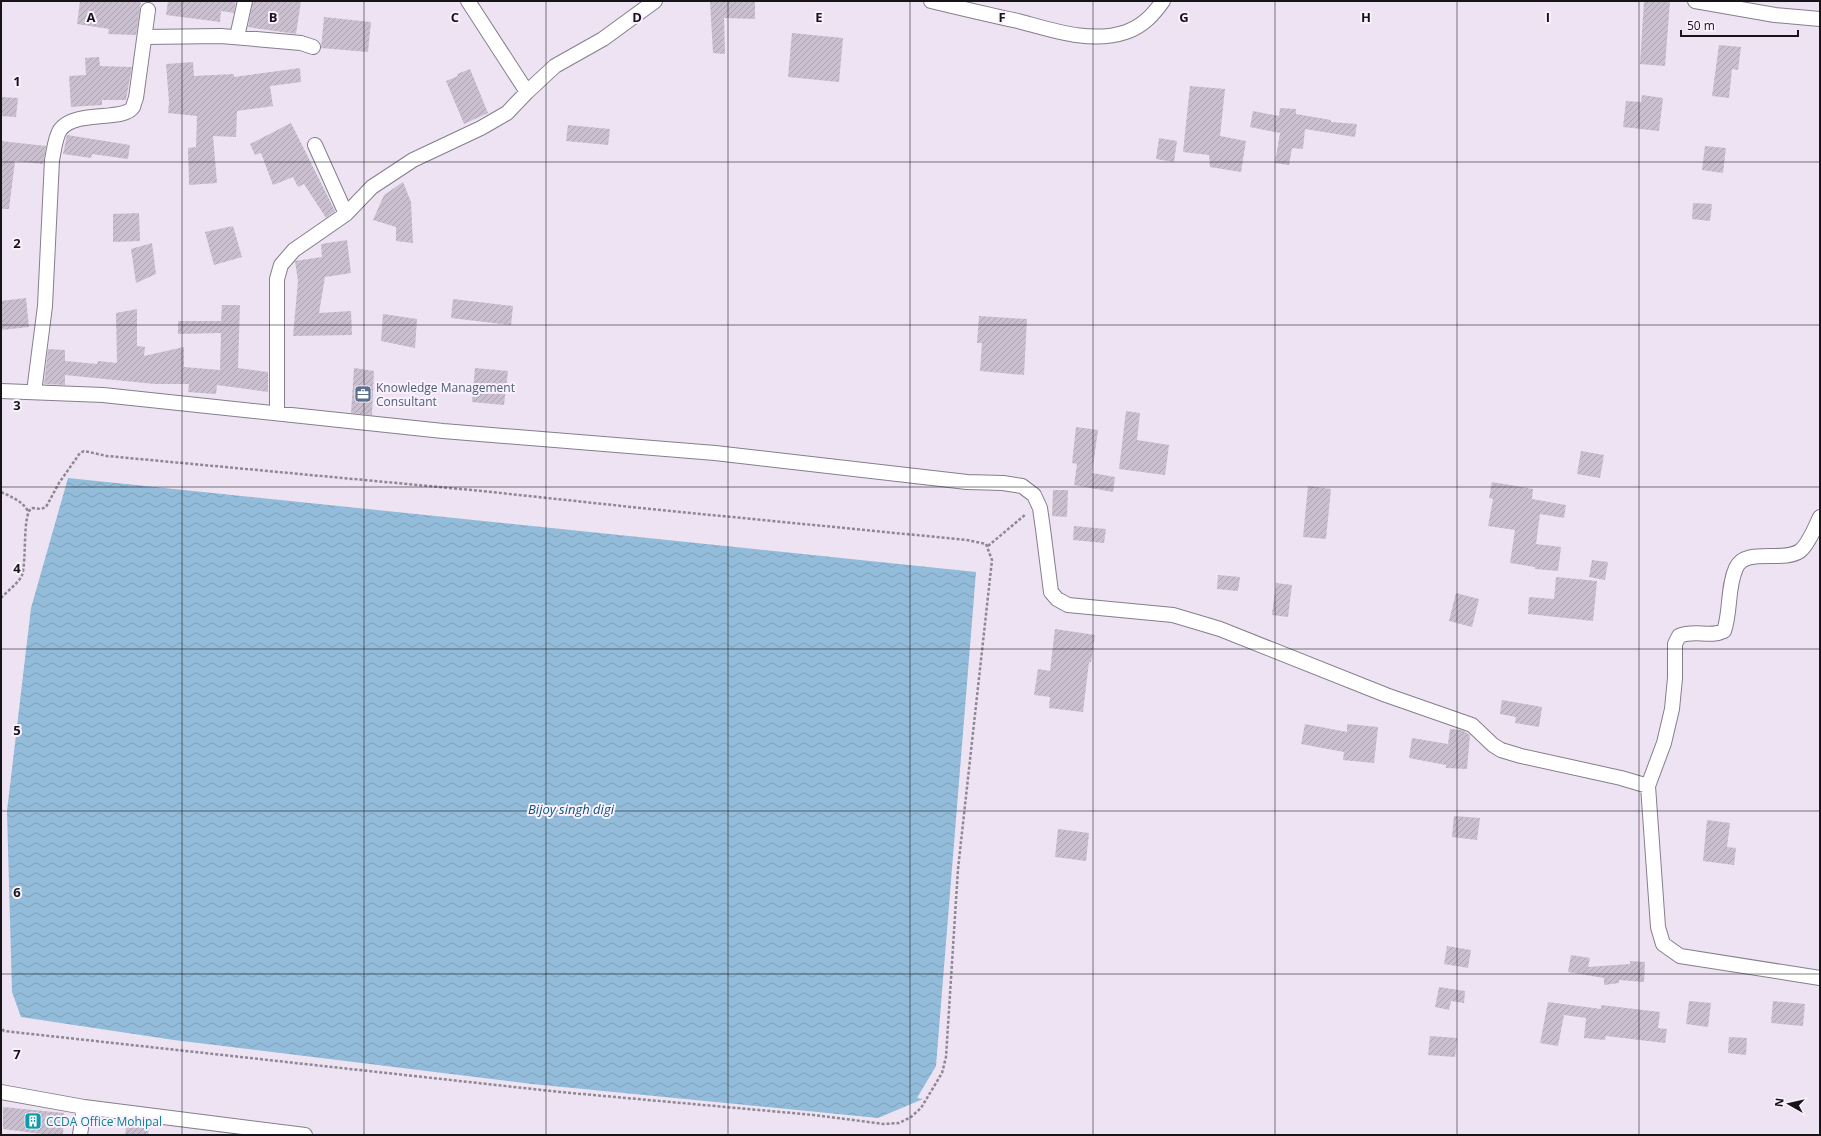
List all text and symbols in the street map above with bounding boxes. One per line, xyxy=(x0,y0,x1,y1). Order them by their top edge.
text: A xyxy=(87,8,96,26)
text: B xyxy=(269,8,278,26)
text: C xyxy=(451,8,459,26)
text: D xyxy=(632,8,642,26)
text: E xyxy=(815,8,823,26)
text: F xyxy=(998,8,1006,26)
text: G xyxy=(1179,8,1189,26)
text: H xyxy=(1361,8,1371,26)
text: I xyxy=(1546,8,1550,26)
scale bar xyxy=(1681,12,1798,38)
text: 50 m xyxy=(1687,17,1715,34)
text: 1 xyxy=(13,72,21,90)
text: 2 xyxy=(13,234,21,252)
place label: Knowledge Management Consultant xyxy=(376,379,515,410)
office icon: Knowledge Management Consultant xyxy=(353,384,373,404)
text: 3 xyxy=(13,396,21,414)
text: 4 xyxy=(13,559,21,577)
text: 5 xyxy=(13,721,21,739)
water label: Bijoy singh digi xyxy=(528,800,615,818)
text: 6 xyxy=(13,883,21,901)
text: 7 xyxy=(13,1045,21,1063)
north arrow xyxy=(1769,1084,1809,1124)
text: N xyxy=(1771,1097,1787,1108)
building icon: CCDA Office Mohipal xyxy=(23,1111,43,1131)
place label: CCDA Office Mohipal xyxy=(46,1113,162,1130)

